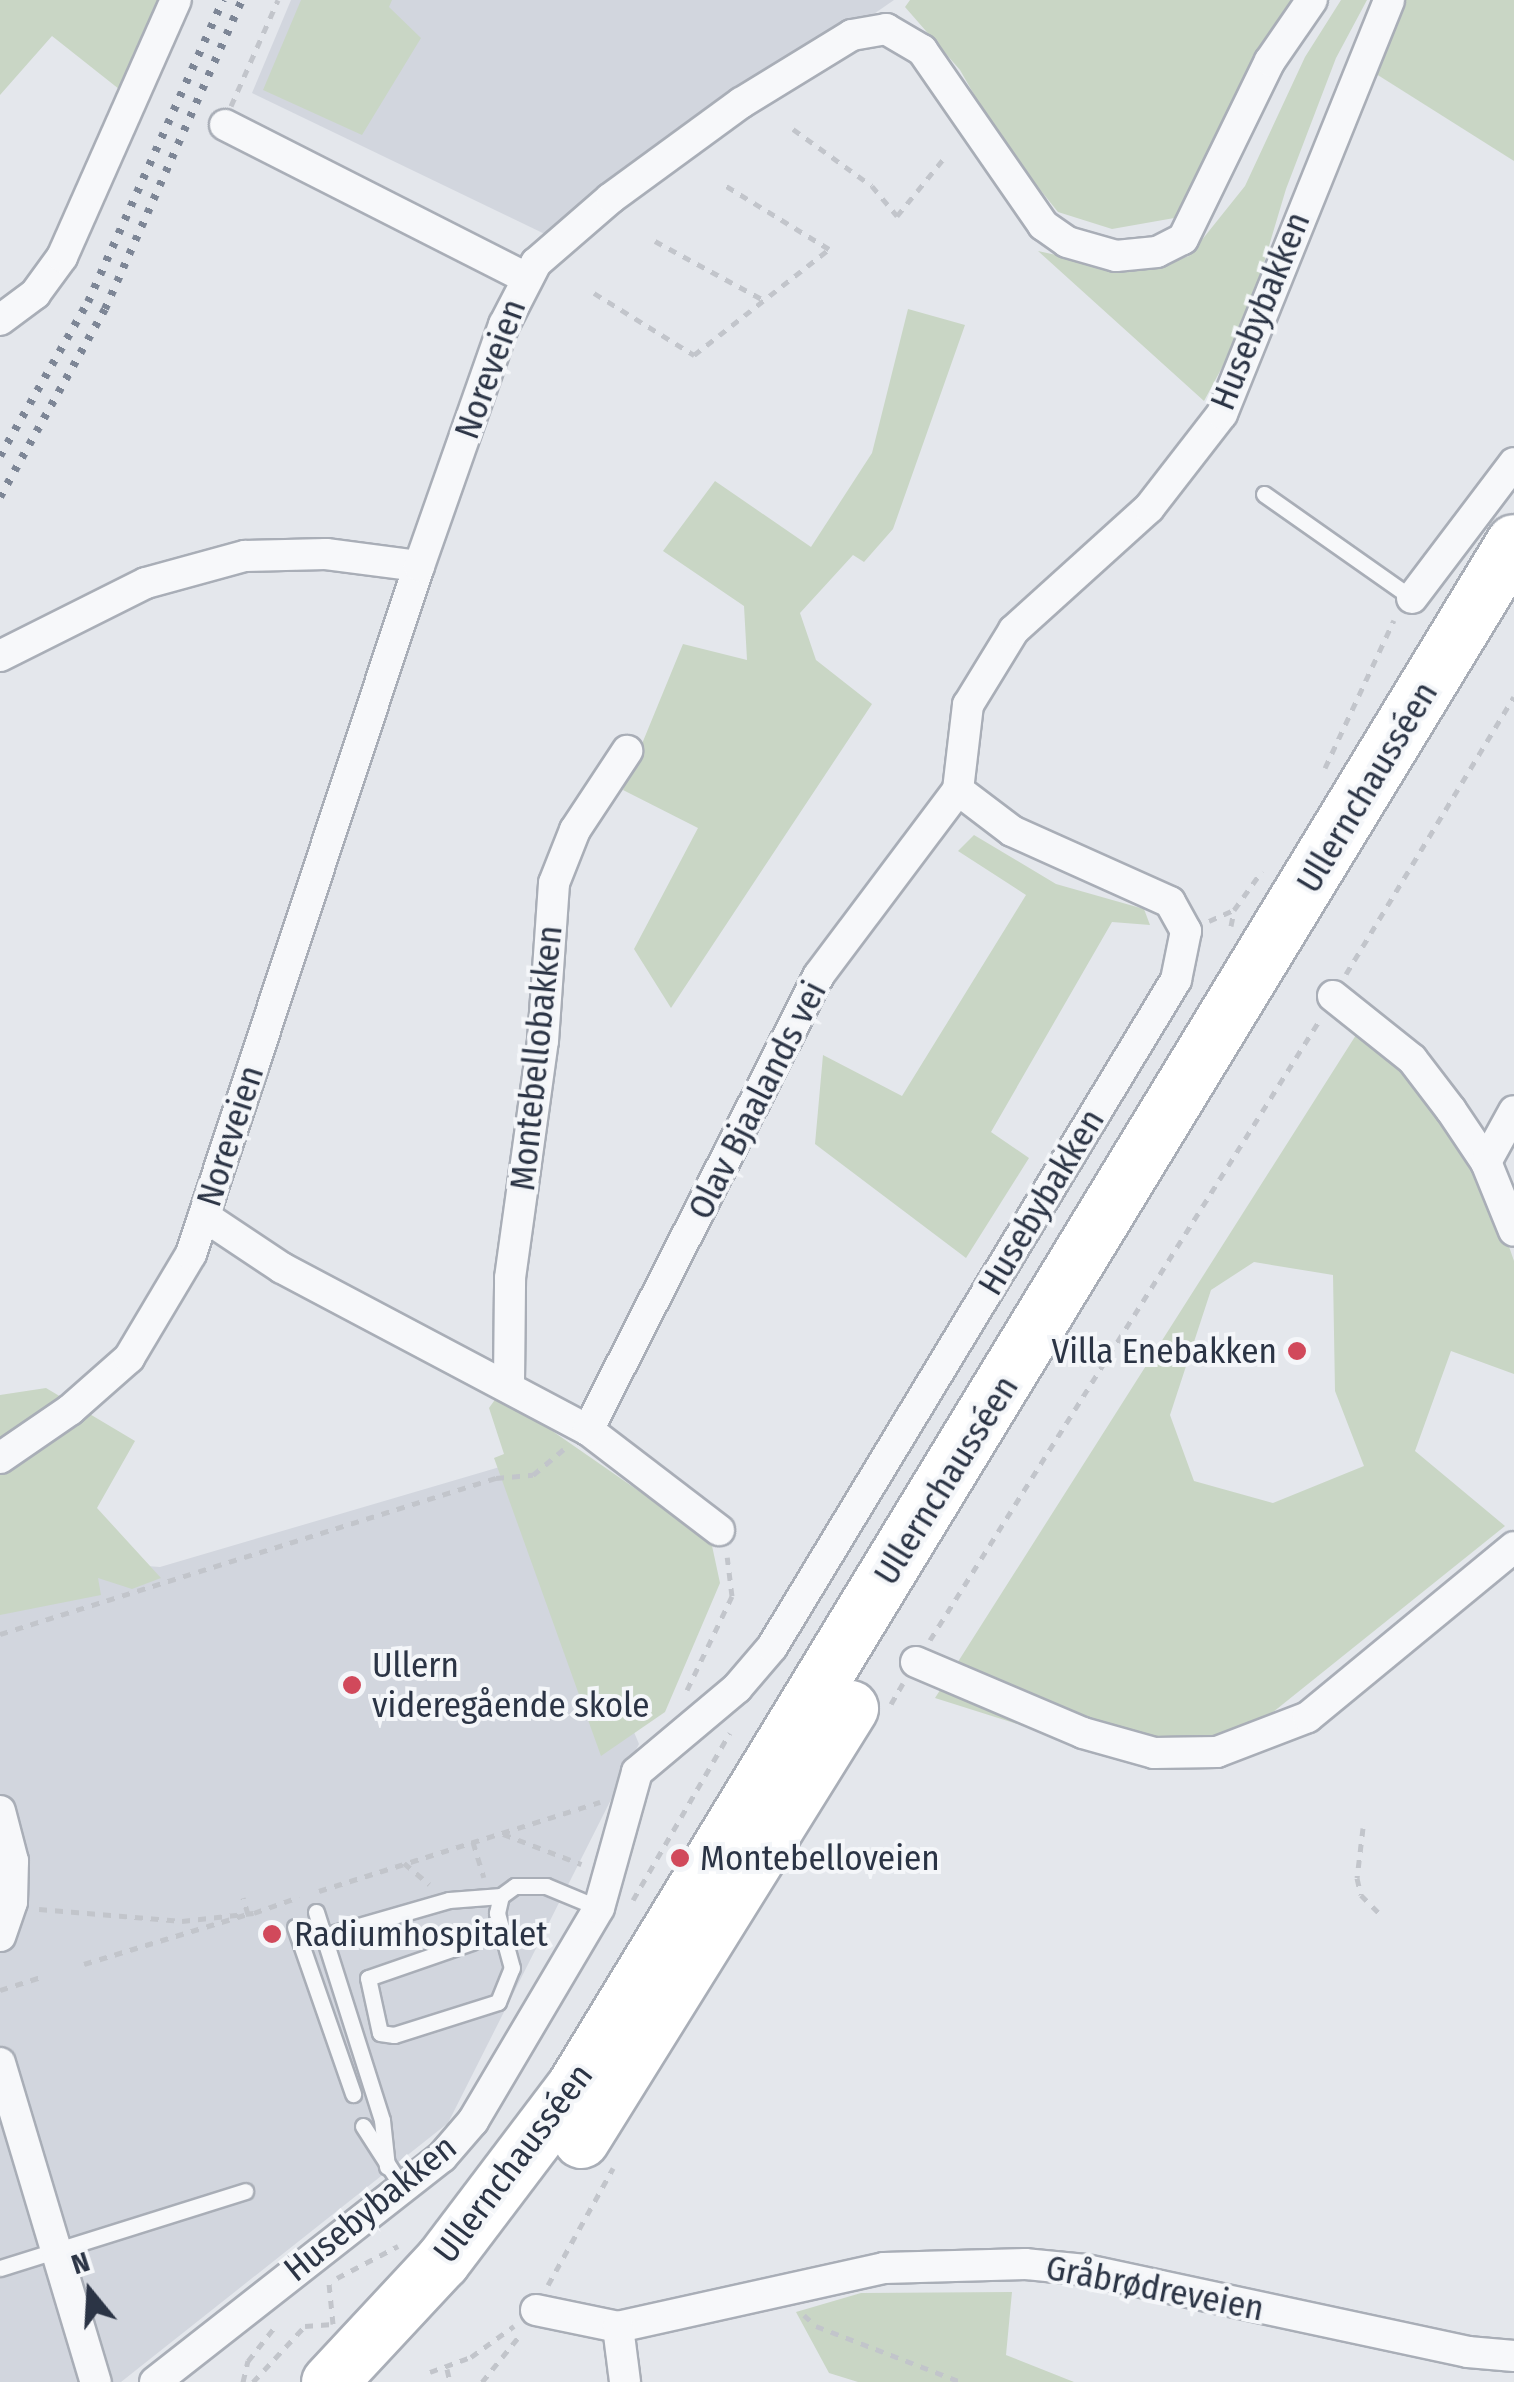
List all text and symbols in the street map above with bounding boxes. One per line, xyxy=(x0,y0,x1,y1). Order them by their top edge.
street label: Husebybakken xyxy=(1201,206,1319,416)
street label: Noreveien xyxy=(445,294,535,444)
street label: Ullernchausséen xyxy=(1288,674,1446,900)
street label: Montebellobakken xyxy=(501,923,571,1193)
street label: Olav Bjaalands vei xyxy=(679,974,835,1226)
street label: Noreveien xyxy=(188,1060,272,1212)
street label: Husebybakken xyxy=(969,1101,1113,1303)
place label: Villa Enebakken xyxy=(1051,1330,1277,1372)
marker: Villa Enebakken xyxy=(1286,1340,1308,1362)
street label: Ullernchausséen xyxy=(865,1368,1027,1592)
place label: Ullern videregående skole xyxy=(372,1644,650,1726)
marker: Ullern videregående skole xyxy=(341,1674,363,1696)
place label: Montebelloveien xyxy=(700,1837,940,1879)
marker: Montebelloveien xyxy=(669,1847,691,1869)
place label: Radiumhospitalet xyxy=(294,1913,548,1955)
marker: Radiumhospitalet xyxy=(259,1921,285,1947)
street label: Ullernchausséen xyxy=(425,2055,601,2271)
street label: Husebybakken xyxy=(275,2126,465,2290)
north arrow xyxy=(40,2242,140,2342)
text: N xyxy=(67,2245,94,2281)
street label: Gråbrødreveien xyxy=(1043,2246,1267,2330)

